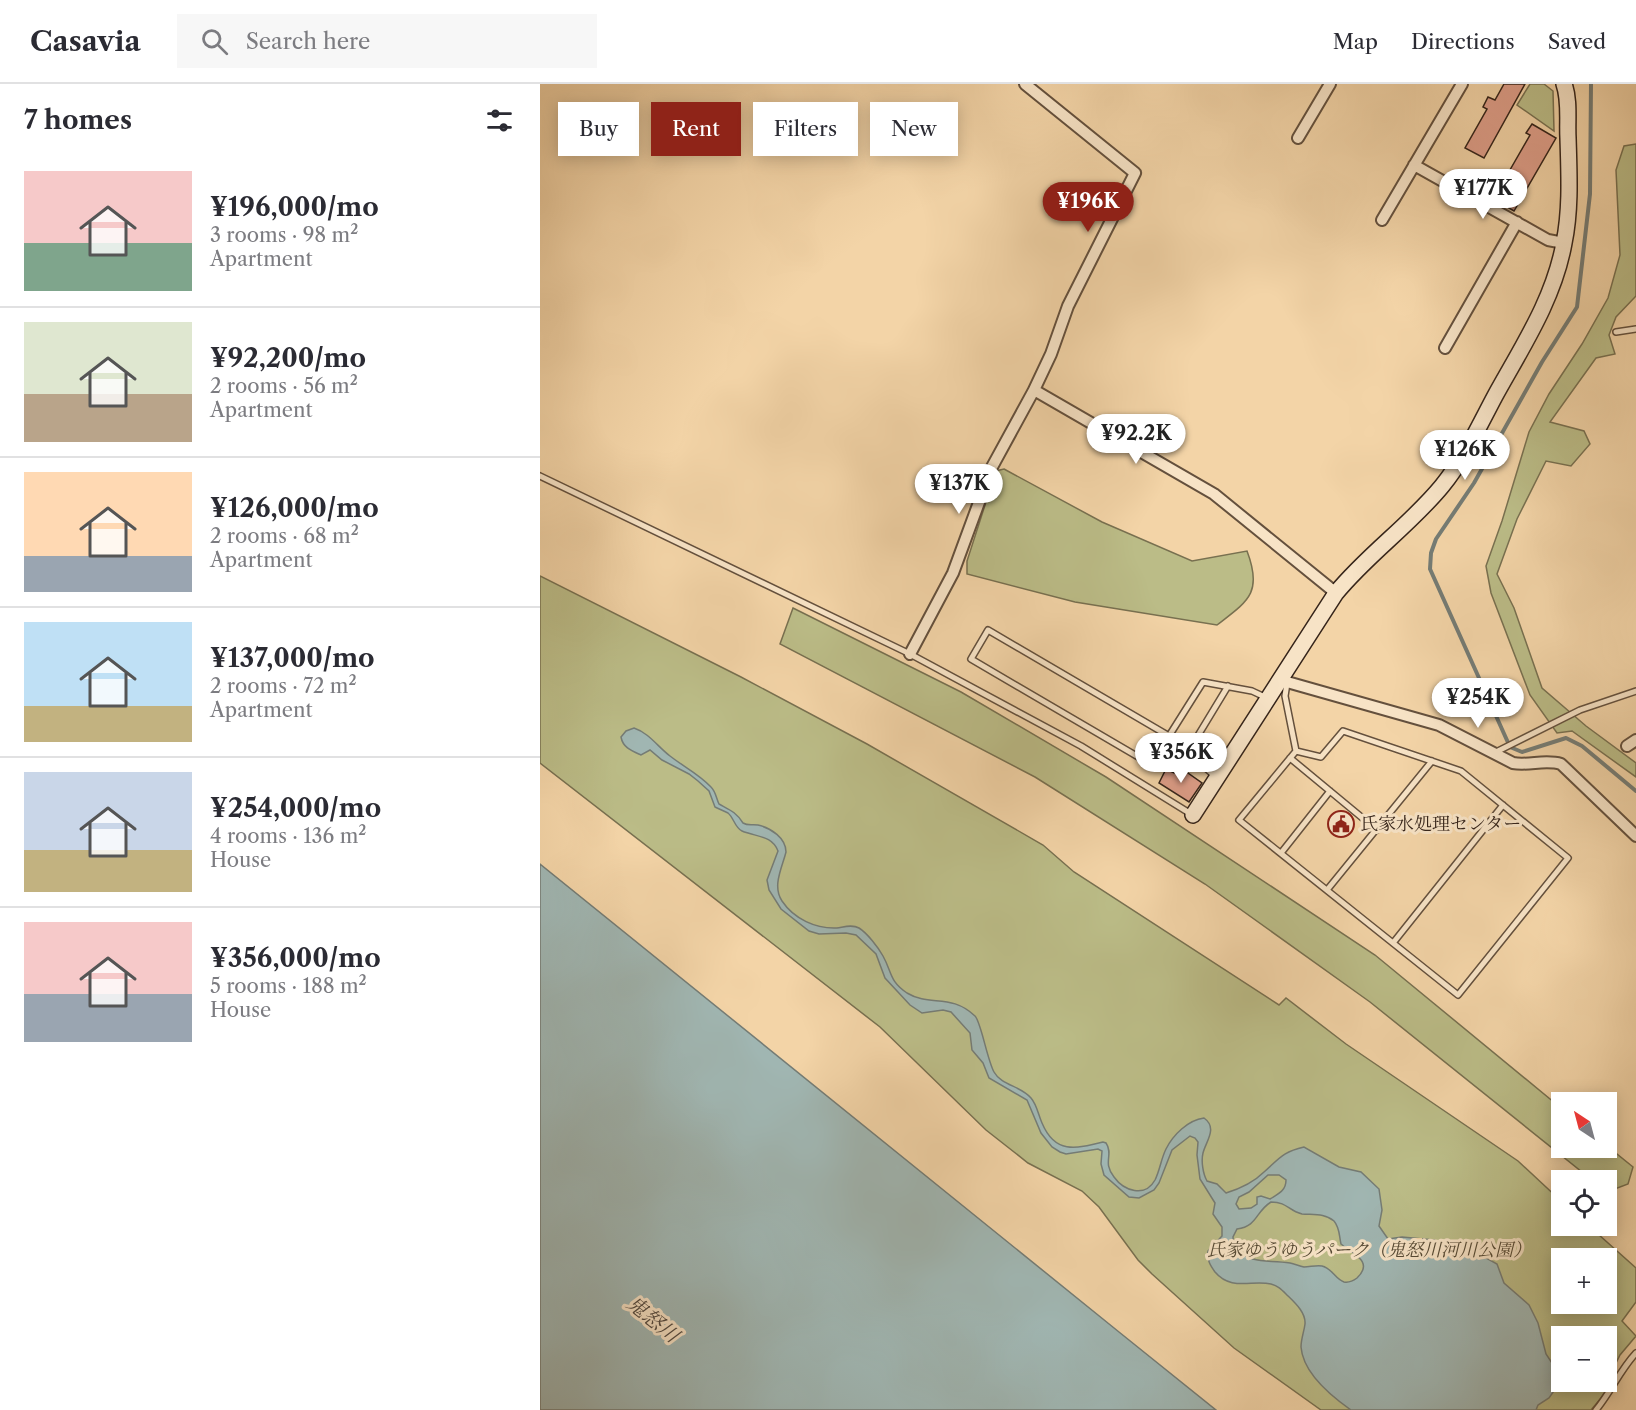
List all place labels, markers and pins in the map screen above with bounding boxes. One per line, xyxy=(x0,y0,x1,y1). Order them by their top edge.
pin: ¥177K xyxy=(1441,169,1525,220)
pin: ¥196K xyxy=(1046,182,1130,233)
pin: ¥92.2K xyxy=(1087,414,1185,465)
pin: ¥126K xyxy=(1423,430,1507,481)
pin: ¥137K xyxy=(917,464,1001,515)
pin: ¥254K xyxy=(1436,678,1520,729)
pin: ¥356K xyxy=(1139,733,1223,784)
public building icon: 氏家水処理センター xyxy=(1326,809,1356,839)
place label: 氏家水処理センター xyxy=(1360,813,1521,835)

